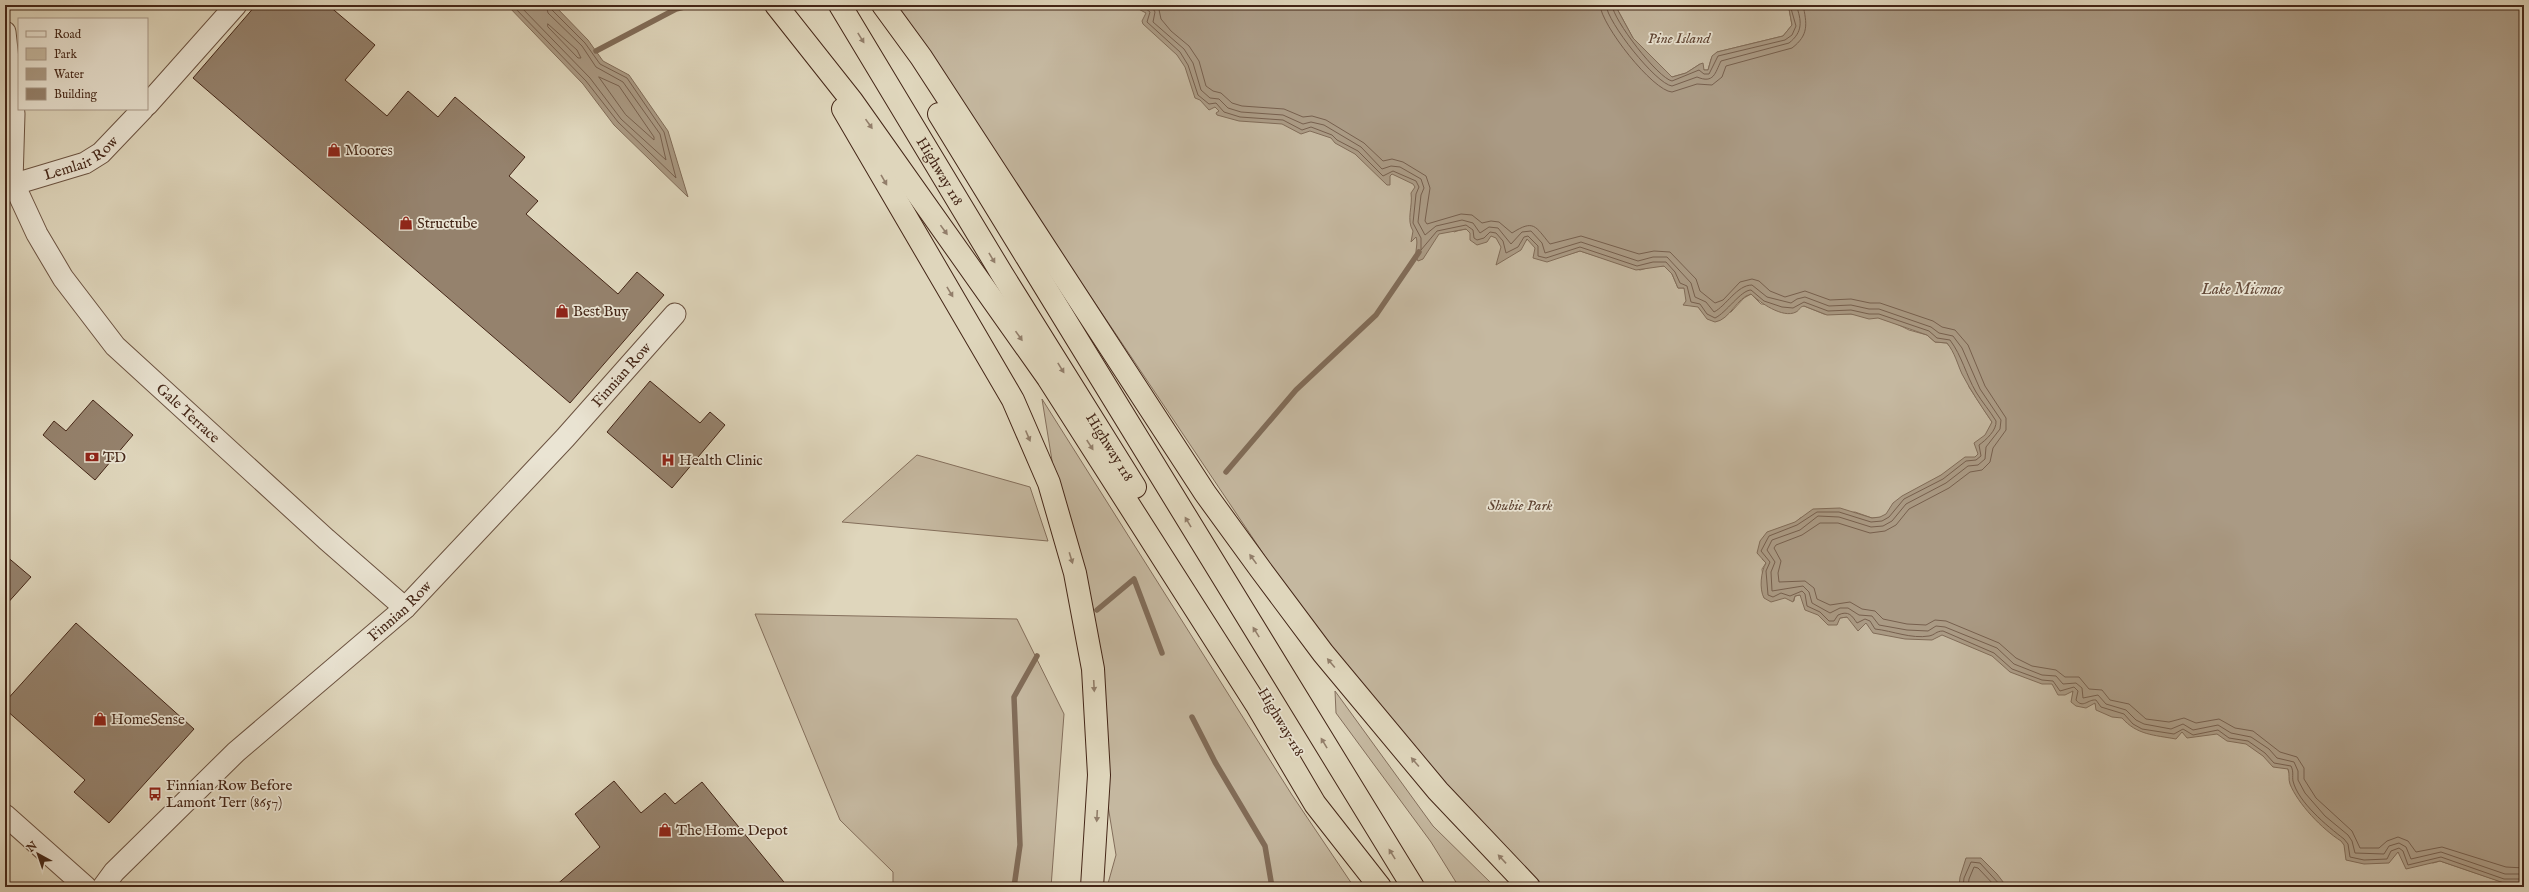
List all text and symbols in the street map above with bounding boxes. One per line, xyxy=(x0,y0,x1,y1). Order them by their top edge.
legend xyxy=(18,18,148,110)
text: Road xyxy=(54,27,82,42)
park label: Pine Island xyxy=(1648,29,1711,48)
one-way arrow xyxy=(857,32,864,44)
text: Park xyxy=(54,47,77,62)
text: Water xyxy=(54,67,85,82)
text: Building xyxy=(54,87,98,102)
one-way arrow xyxy=(864,119,872,129)
street label: Lemlair Row xyxy=(42,131,123,184)
street label: Highway 118 xyxy=(912,133,968,209)
place label: Moores xyxy=(345,141,393,160)
shop icon: Moores xyxy=(326,142,342,158)
one-way arrow xyxy=(880,174,887,186)
place label: Structube xyxy=(417,214,478,233)
shop icon: Structube xyxy=(398,215,414,231)
one-way arrow xyxy=(940,225,948,235)
one-way arrow xyxy=(988,253,996,263)
water label: Lake Micmac xyxy=(2200,280,2284,300)
one-way arrow xyxy=(946,286,953,298)
place label: Best Buy xyxy=(573,302,629,321)
shop icon: Best Buy xyxy=(554,303,570,319)
one-way arrow xyxy=(1015,331,1023,342)
street label: Finnian Row xyxy=(587,337,656,411)
one-way arrow xyxy=(1057,363,1065,373)
street label: Gale Terrace xyxy=(152,379,224,447)
street label: Highway 118 xyxy=(1082,409,1138,485)
one-way arrow xyxy=(1026,430,1032,442)
one-way arrow xyxy=(1086,440,1094,450)
place label: TD xyxy=(103,448,126,467)
bank icon: TD xyxy=(84,449,100,465)
place label: Health Clinic xyxy=(679,451,763,470)
hospital icon: Health Clinic xyxy=(660,452,676,468)
park label: Shubie Park xyxy=(1487,496,1553,515)
one-way arrow xyxy=(1184,517,1192,527)
one-way arrow xyxy=(1068,553,1074,565)
one-way arrow xyxy=(1249,554,1257,565)
street label: Finnian Row xyxy=(364,576,436,645)
one-way arrow xyxy=(1252,627,1260,637)
one-way arrow xyxy=(1327,658,1336,669)
one-way arrow xyxy=(1091,680,1098,692)
street label: Highway 118 xyxy=(1253,684,1309,760)
place label: HomeSense xyxy=(111,710,185,729)
shop icon: HomeSense xyxy=(92,711,108,727)
one-way arrow xyxy=(1321,737,1328,749)
one-way arrow xyxy=(1411,757,1420,768)
place label: Finnian Row Before Lamont Terr (8657) xyxy=(166,776,292,812)
bus stop icon: Finnian Row Before Lamont Terr (8657) xyxy=(147,786,163,802)
one-way arrow xyxy=(1094,810,1101,822)
place label: The Home Depot xyxy=(676,821,788,840)
shop icon: The Home Depot xyxy=(657,822,673,838)
north arrow xyxy=(18,834,58,874)
text: N xyxy=(23,838,41,856)
one-way arrow xyxy=(1388,849,1396,859)
one-way arrow xyxy=(1498,854,1507,864)

